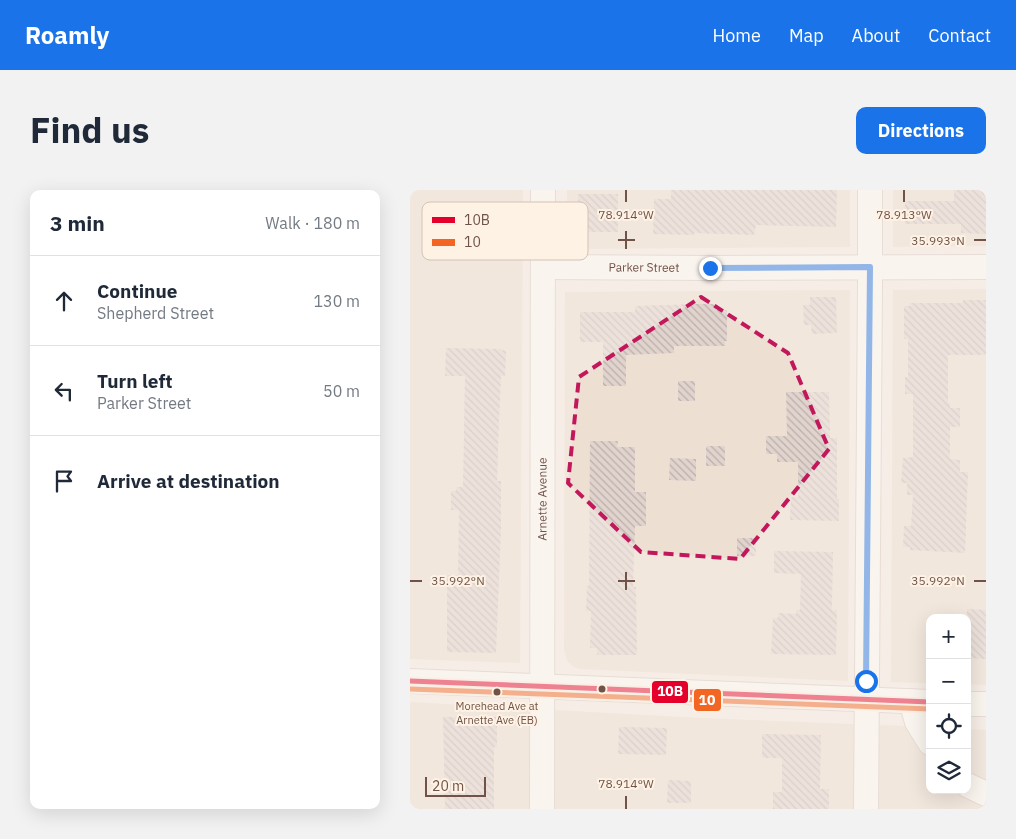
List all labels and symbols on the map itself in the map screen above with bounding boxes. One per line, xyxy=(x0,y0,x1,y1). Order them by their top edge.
legend xyxy=(422,202,588,260)
text: 78.914°W xyxy=(598,207,654,222)
text: 78.913°W xyxy=(876,207,932,222)
text: 10B xyxy=(464,211,490,229)
text: 10 xyxy=(464,233,481,251)
text: 35.993°N xyxy=(911,233,965,248)
route end xyxy=(699,257,722,280)
street label: Parker Street xyxy=(608,259,680,275)
street label: Arnette Avenue xyxy=(534,457,550,541)
text: 35.992°N xyxy=(431,573,485,588)
text: 35.992°N xyxy=(911,573,965,588)
route start xyxy=(855,670,878,693)
line badge: 10B xyxy=(651,680,689,704)
text: 10B xyxy=(657,682,683,700)
unlabelled marker xyxy=(597,684,607,694)
marker: Morehead Ave at Arnette Ave (EB) xyxy=(492,687,502,697)
line badge: 10 xyxy=(693,688,722,712)
text: 10 xyxy=(699,691,715,709)
place label: Morehead Ave at Arnette Ave (EB) xyxy=(456,699,539,727)
scale bar xyxy=(425,774,486,797)
text: 78.914°W xyxy=(598,776,654,791)

